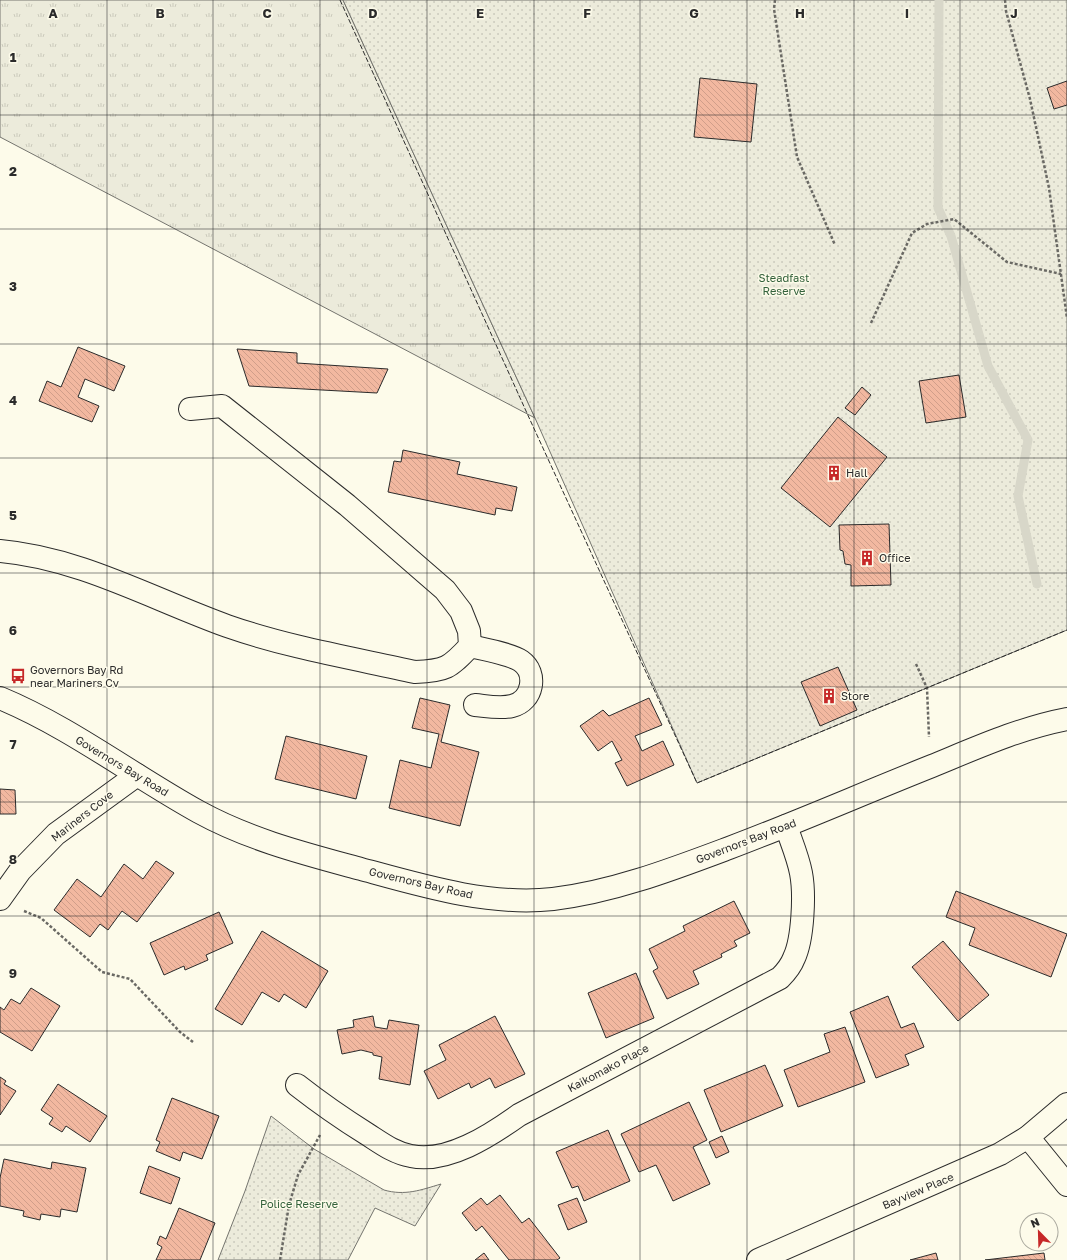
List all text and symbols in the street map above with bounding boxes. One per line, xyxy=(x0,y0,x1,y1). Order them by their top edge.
text: A xyxy=(48,5,58,21)
text: B xyxy=(155,5,165,21)
text: C xyxy=(262,5,272,21)
text: D xyxy=(368,5,378,21)
text: E xyxy=(476,5,484,21)
text: F xyxy=(583,5,591,21)
text: G xyxy=(689,5,699,21)
text: H xyxy=(795,5,805,21)
text: I xyxy=(905,5,909,21)
text: J xyxy=(1010,5,1018,21)
text: 1 xyxy=(10,49,17,65)
text: 2 xyxy=(9,163,17,179)
park label: Steadfast Reserve xyxy=(759,271,809,297)
text: 3 xyxy=(9,278,17,294)
text: 4 xyxy=(9,392,17,408)
building icon: Hall xyxy=(825,464,843,482)
place label: Hall xyxy=(846,466,868,479)
text: 5 xyxy=(9,507,17,523)
building icon: Office xyxy=(858,549,876,567)
place label: Office xyxy=(879,551,911,564)
text: 6 xyxy=(9,622,17,638)
place label: Governors Bay Rd near Mariners Cv xyxy=(30,663,123,689)
bus stop icon: Governors Bay Rd near Mariners Cv xyxy=(9,667,27,685)
building icon: Store xyxy=(820,687,838,705)
place label: Store xyxy=(841,689,869,702)
street label: Governors Bay Road xyxy=(73,733,171,798)
text: 7 xyxy=(9,736,17,752)
street label: Mariners Cove xyxy=(48,787,115,844)
street label: Governors Bay Road xyxy=(694,815,798,866)
text: 8 xyxy=(9,851,17,867)
street label: Governors Bay Road xyxy=(368,864,474,901)
text: 9 xyxy=(9,965,17,981)
street label: Kaikomako Place xyxy=(565,1041,650,1094)
street label: Bayview Place xyxy=(880,1170,955,1211)
park label: Police Reserve xyxy=(260,1197,338,1210)
north arrow xyxy=(1019,1212,1059,1252)
text: N xyxy=(1029,1215,1041,1230)

